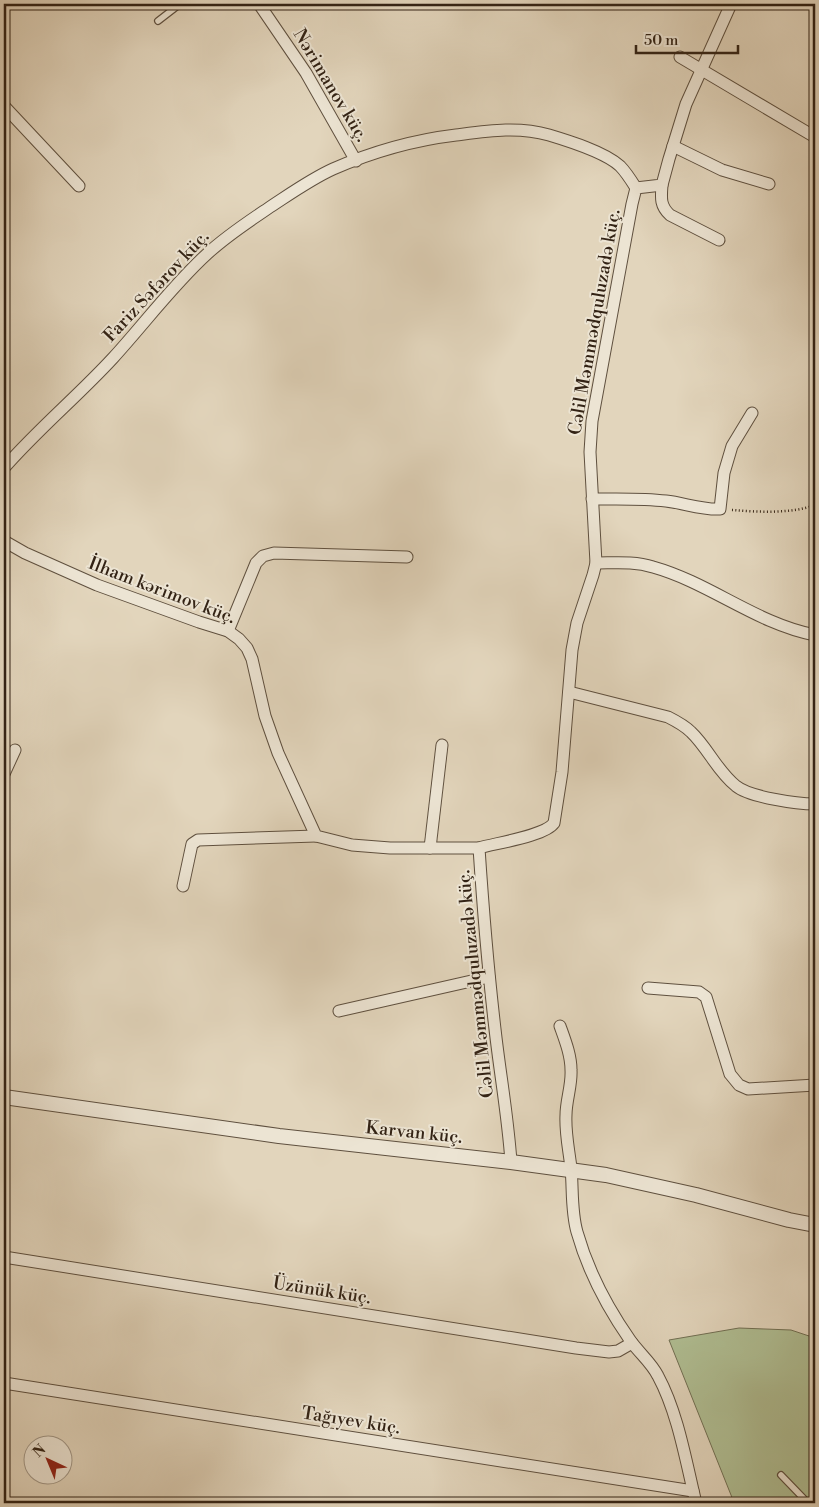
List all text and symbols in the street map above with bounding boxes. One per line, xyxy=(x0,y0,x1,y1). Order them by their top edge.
scale bar xyxy=(636,22,739,54)
street label: Nərimanov küç. xyxy=(288,24,373,146)
text: 50 m xyxy=(644,31,678,50)
street label: Cəlil Məmmədquluzadə küç. xyxy=(563,207,626,437)
street label: Fariz Səfərov küç. xyxy=(99,226,214,347)
street label: İlham kərimov küç. xyxy=(85,552,239,629)
street label: Cəlil Məmmədquluzadə küç. xyxy=(452,869,499,1099)
street label: Karvan küç. xyxy=(364,1116,464,1149)
street label: Üzünük küç. xyxy=(271,1271,373,1310)
street label: Tağıyev küç. xyxy=(300,1401,402,1440)
north arrow xyxy=(22,1434,72,1484)
text: N xyxy=(29,1441,50,1462)

